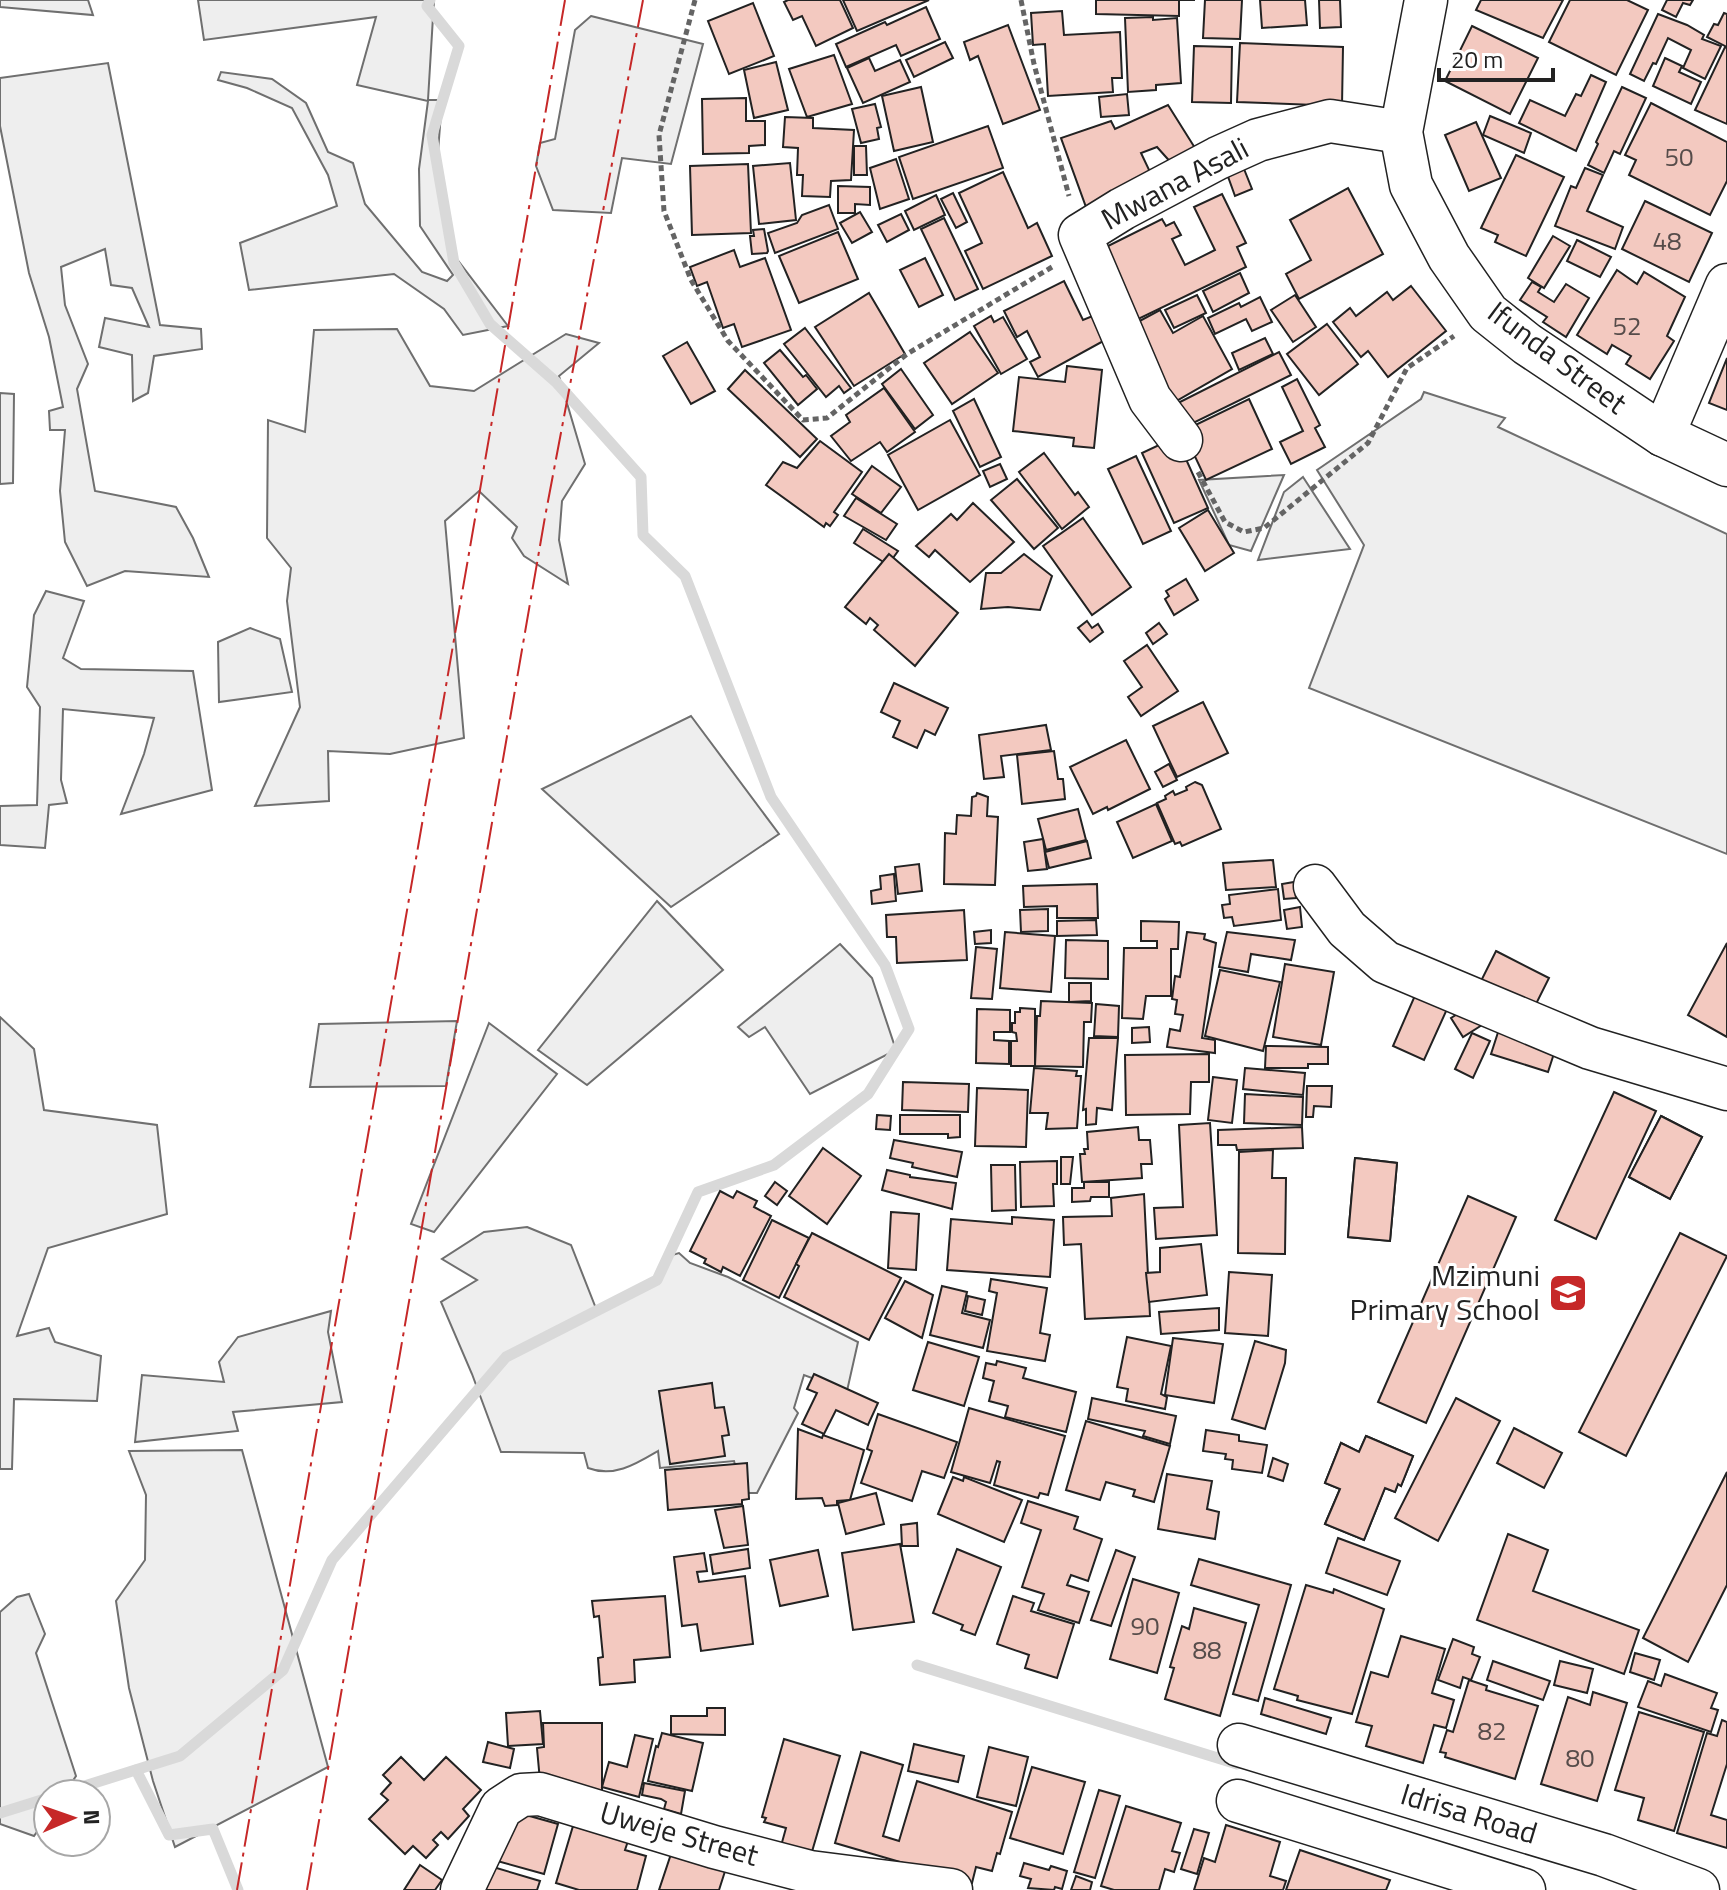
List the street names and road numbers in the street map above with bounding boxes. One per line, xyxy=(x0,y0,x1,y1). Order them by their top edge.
street label: Mwana Asali xyxy=(1093,125,1256,241)
street label: Ifunda Street xyxy=(1478,289,1637,425)
street label: Idrisa Road xyxy=(1395,1770,1543,1856)
street label: Uweje Street xyxy=(595,1788,764,1878)

